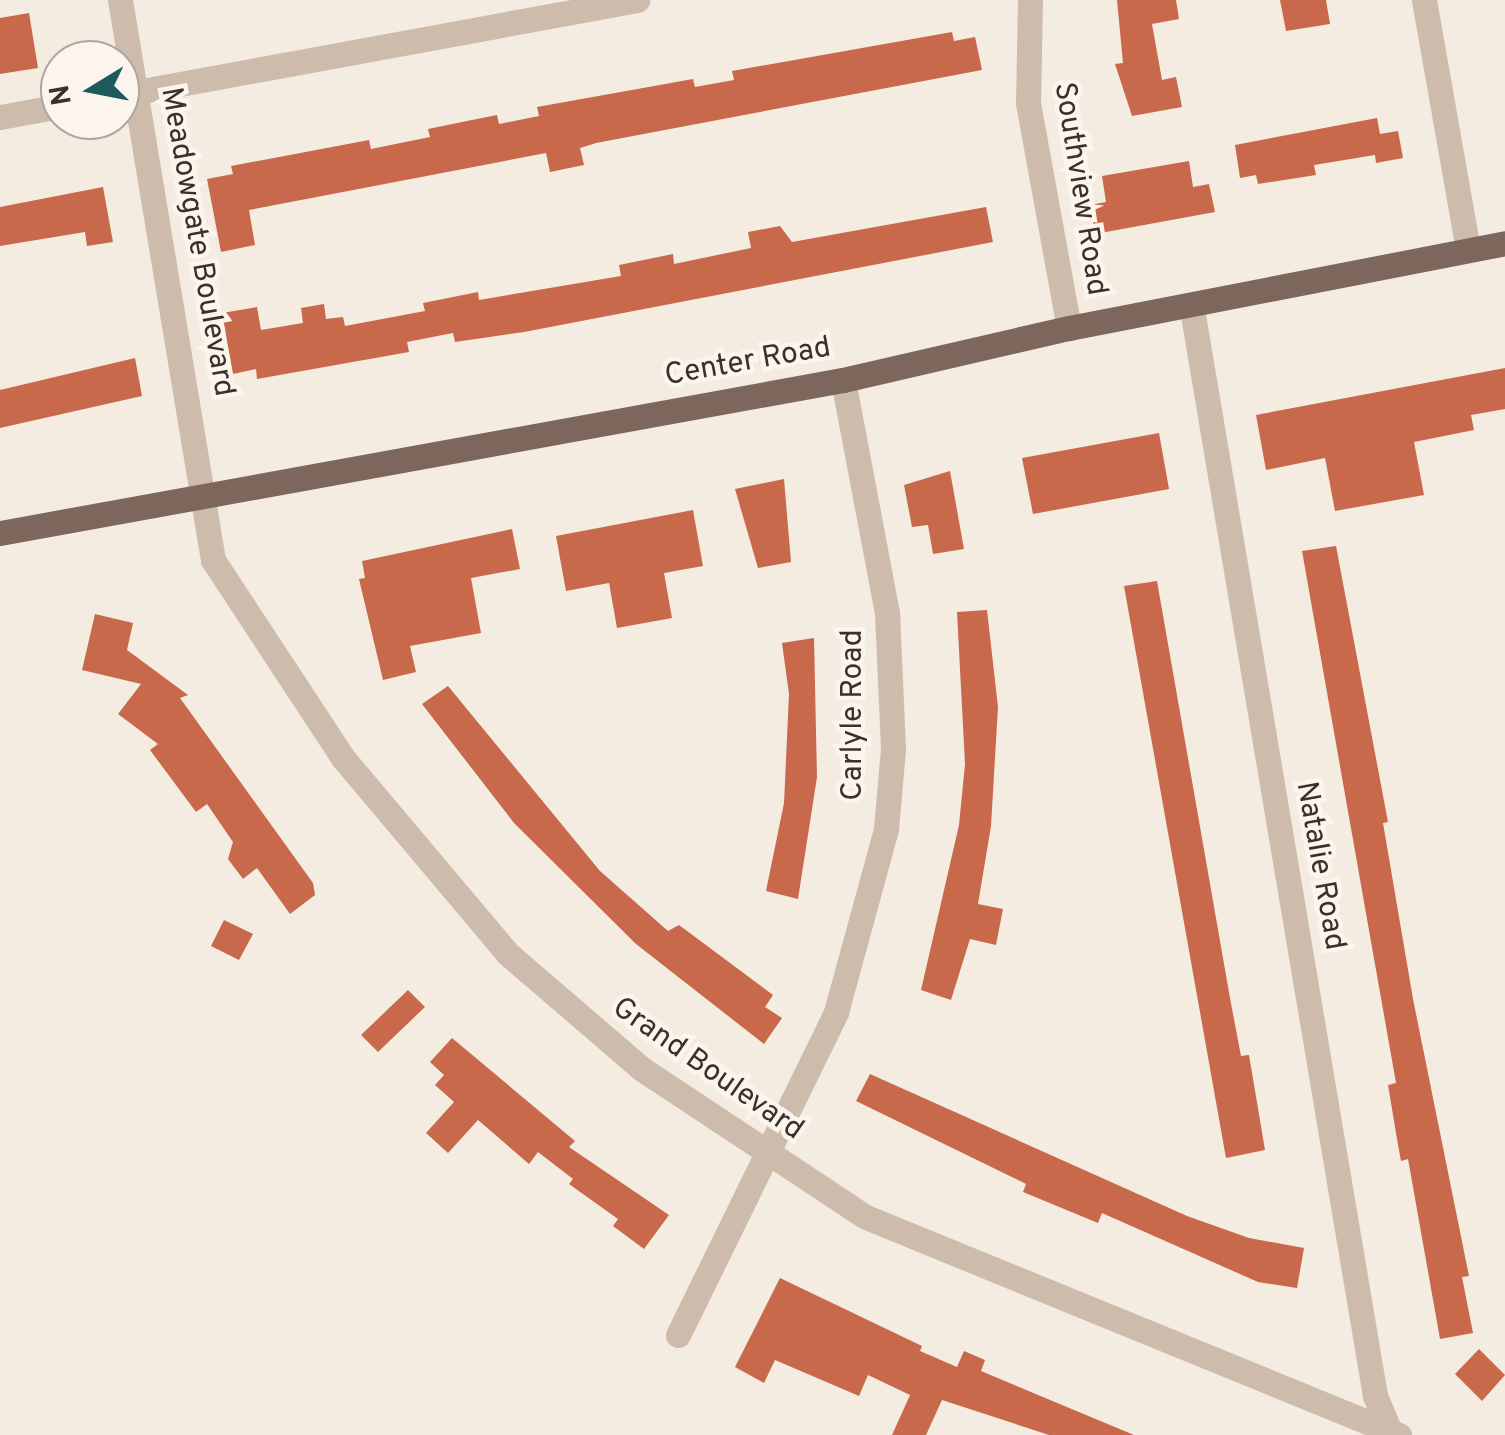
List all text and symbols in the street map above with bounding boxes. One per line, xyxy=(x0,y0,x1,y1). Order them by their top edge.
north arrow xyxy=(40,40,140,140)
street label: Southview Road xyxy=(1044,80,1114,298)
text: N xyxy=(43,82,82,108)
street label: Meadowgate Boulevard xyxy=(151,85,241,399)
street label: Center Road xyxy=(662,331,834,395)
street label: Carlyle Road xyxy=(836,629,872,801)
street label: Natalie Road xyxy=(1286,779,1352,953)
street label: Grand Boulevard xyxy=(605,991,809,1149)

